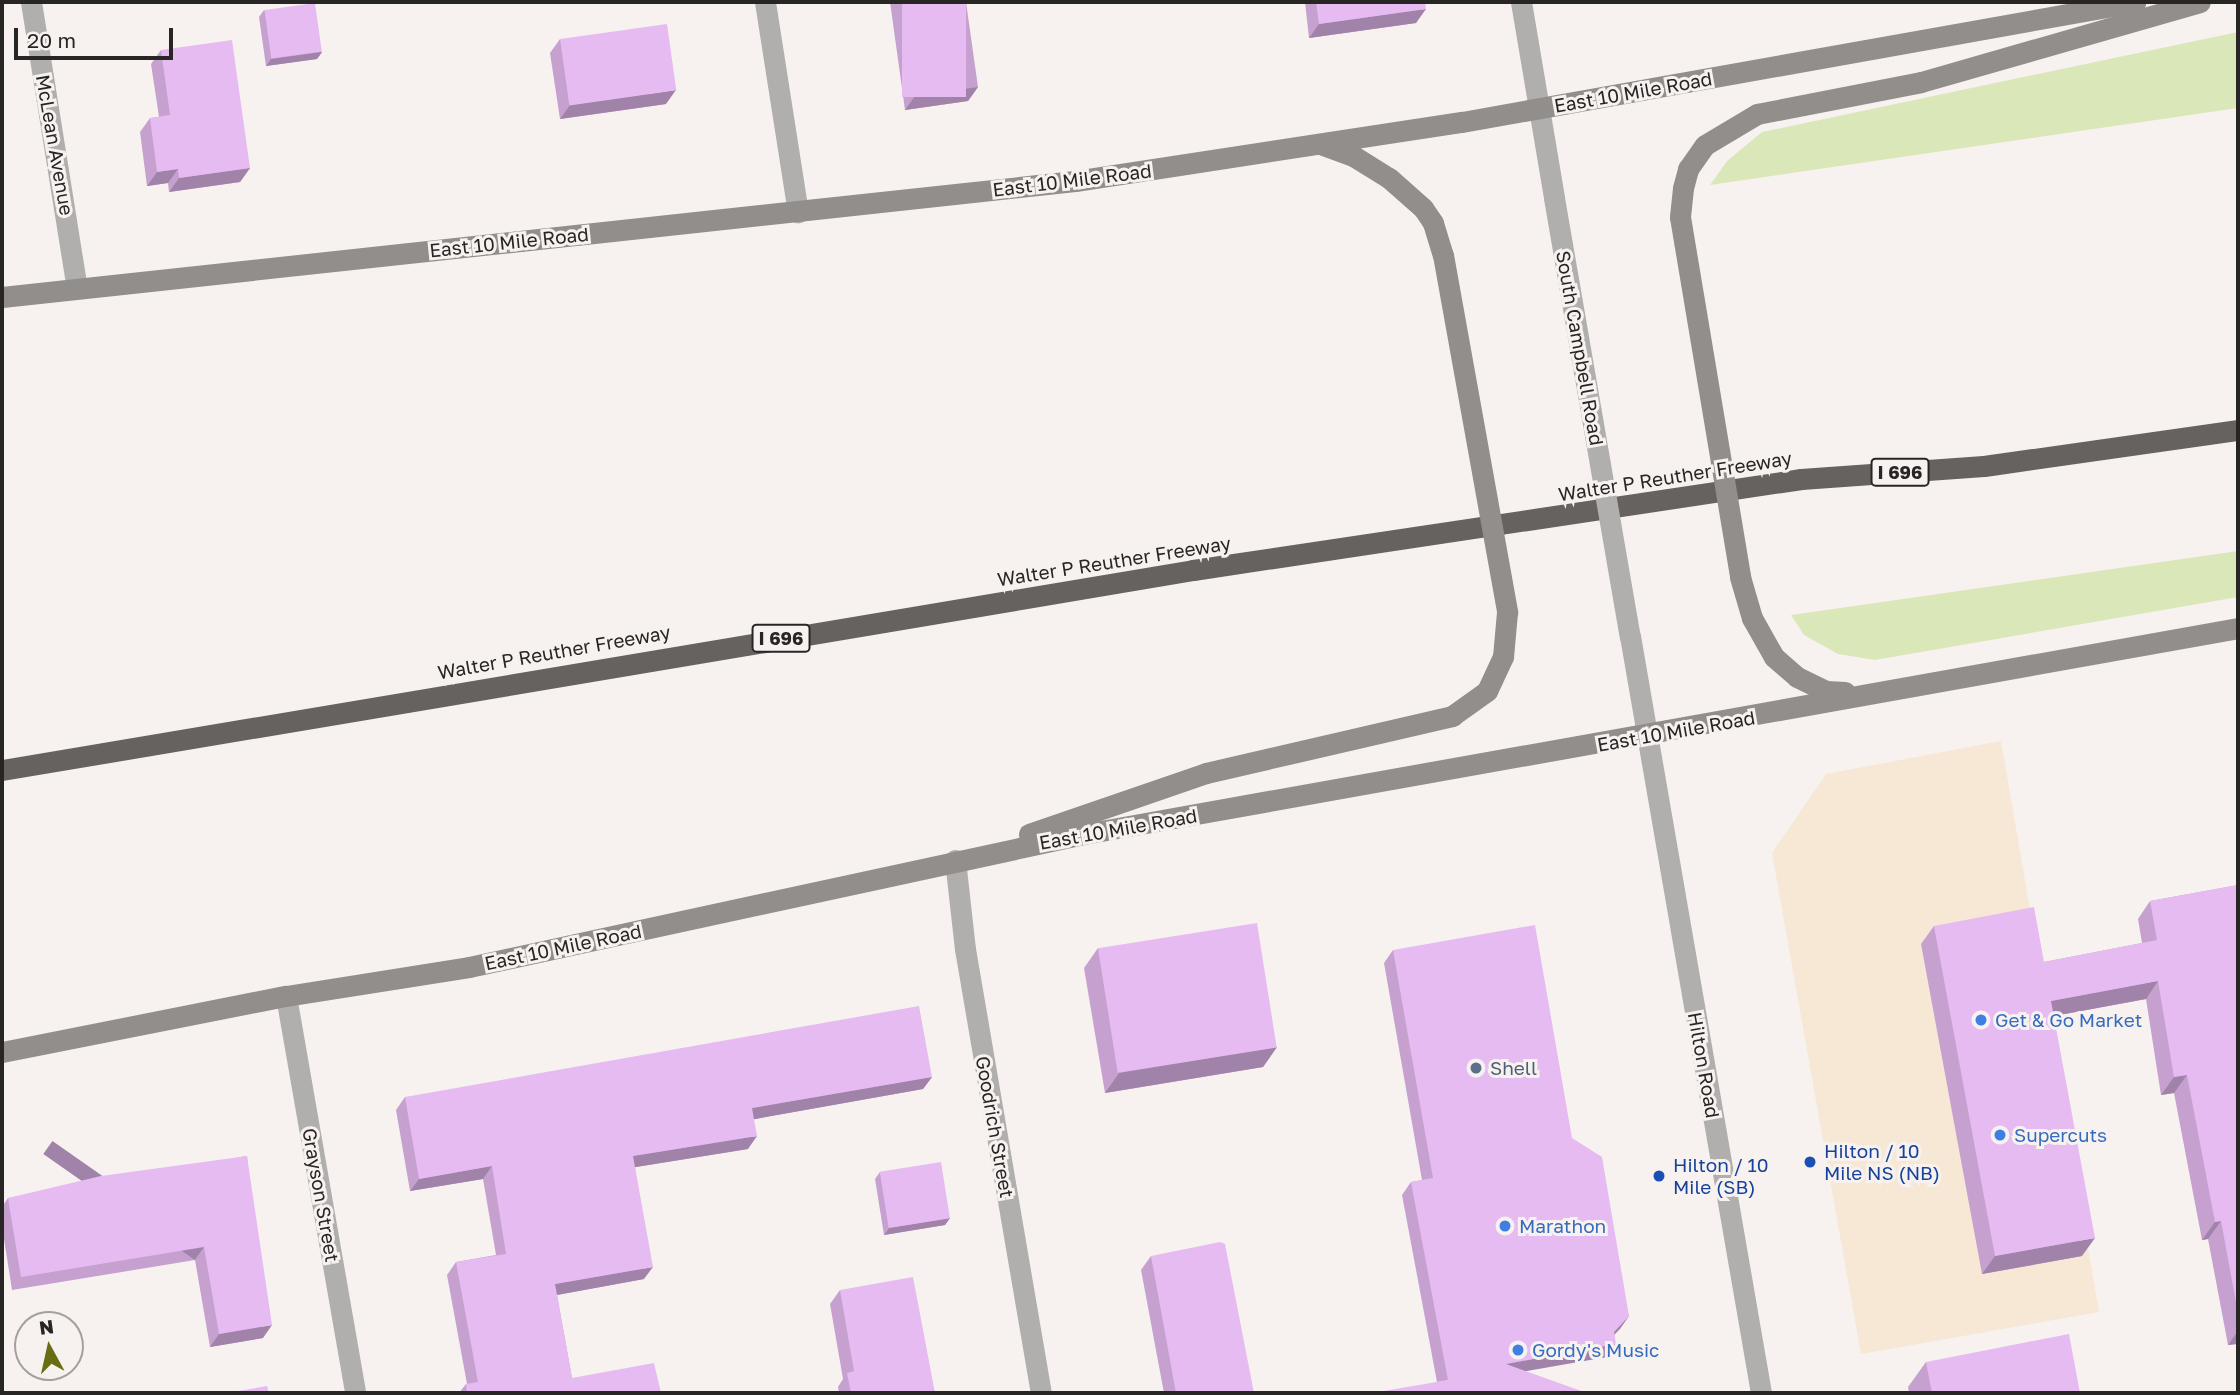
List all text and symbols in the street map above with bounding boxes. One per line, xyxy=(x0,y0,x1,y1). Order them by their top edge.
scale bar xyxy=(18,14,177,58)
text: 20 m xyxy=(27,27,76,53)
street label: East 10 Mile Road xyxy=(1552,67,1714,117)
street label: McLean Avenue xyxy=(31,73,79,217)
street label: East 10 Mile Road xyxy=(991,159,1153,201)
street label: East 10 Mile Road xyxy=(428,222,590,262)
street label: South Campbell Road xyxy=(1552,249,1608,447)
street label: Walter P Reuther Freeway xyxy=(1557,446,1793,506)
road number: I 696 xyxy=(1870,458,1930,486)
street label: Walter P Reuther Freeway xyxy=(996,531,1232,591)
street label: Walter P Reuther Freeway xyxy=(436,620,672,684)
road number: I 696 xyxy=(751,624,811,652)
street label: East 10 Mile Road xyxy=(1595,706,1757,756)
street label: East 10 Mile Road xyxy=(1037,804,1199,854)
street label: East 10 Mile Road xyxy=(482,919,644,975)
place label: Get & Go Market xyxy=(1995,1009,2142,1031)
street label: Hilton Road xyxy=(1683,1010,1725,1120)
marker: Get & Go Market xyxy=(1973,1012,1989,1028)
street label: Goodrich Street xyxy=(971,1054,1019,1200)
place label: Shell xyxy=(1490,1057,1537,1079)
marker: Shell xyxy=(1468,1060,1484,1076)
place label: Supercuts xyxy=(2014,1124,2107,1146)
street label: Grayson Street xyxy=(298,1126,344,1264)
marker: Supercuts xyxy=(1992,1127,2008,1143)
place label: Hilton / 10 Mile NS (NB) xyxy=(1824,1140,1940,1184)
place label: Hilton / 10 Mile (SB) xyxy=(1673,1154,1769,1198)
marker: Hilton / 10 Mile NS (NB) xyxy=(1802,1154,1818,1170)
marker: Hilton / 10 Mile (SB) xyxy=(1651,1168,1667,1184)
place label: Marathon xyxy=(1519,1215,1606,1237)
marker: Marathon xyxy=(1497,1218,1513,1234)
north arrow xyxy=(14,1311,84,1381)
text: N xyxy=(38,1314,55,1339)
place label: Gordy's Music xyxy=(1532,1339,1659,1361)
marker: Gordy's Music xyxy=(1510,1342,1526,1358)

